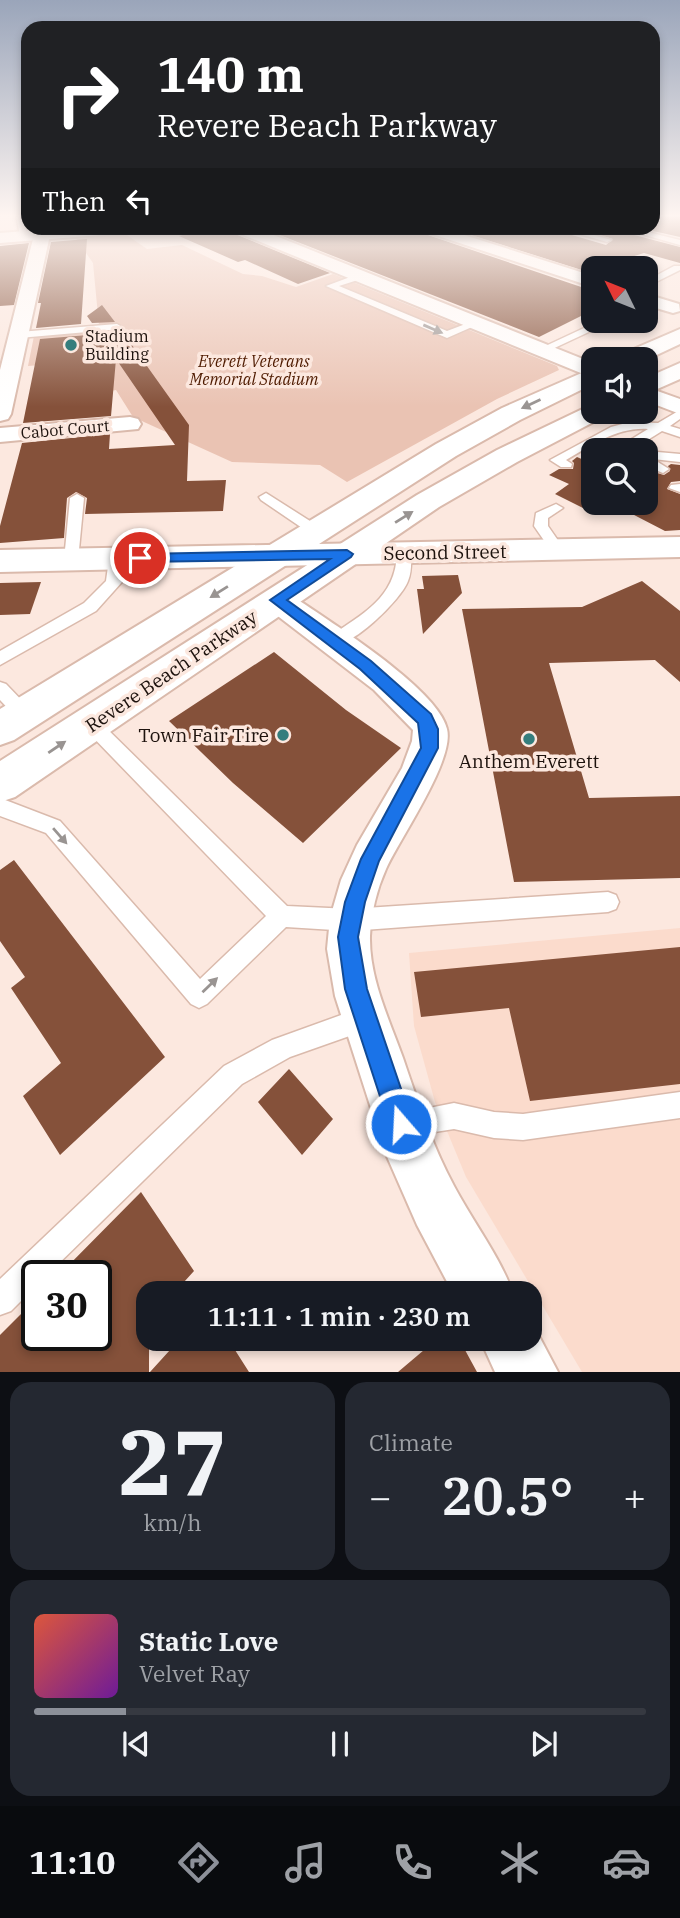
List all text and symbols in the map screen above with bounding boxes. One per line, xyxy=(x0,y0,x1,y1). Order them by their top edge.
text: 140 m xyxy=(157,42,304,105)
icon: right xyxy=(42,49,133,140)
text: Revere Beach Parkway xyxy=(157,104,497,146)
icon: left xyxy=(120,182,158,220)
text: Then xyxy=(42,184,106,218)
north arrow xyxy=(581,256,658,332)
map controls xyxy=(581,256,658,515)
one-way arrow xyxy=(423,323,443,335)
place label: Stadium Building xyxy=(85,326,149,364)
marker: Stadium Building xyxy=(63,337,79,353)
button: sound xyxy=(581,347,658,424)
park label: Everett Veterans Memorial Stadium xyxy=(189,351,319,389)
one-way arrow xyxy=(521,398,541,410)
street label: Cabot Court xyxy=(20,415,111,443)
button: search xyxy=(581,438,658,515)
one-way arrow xyxy=(394,510,414,523)
pin xyxy=(110,528,170,588)
icon: arrive xyxy=(121,539,159,577)
street label: Second Street xyxy=(383,539,507,565)
one-way arrow xyxy=(209,585,229,598)
street label: Revere Beach Parkway xyxy=(81,604,262,737)
place label: Town Fair Tire xyxy=(138,723,269,747)
marker: Town Fair Tire xyxy=(275,727,291,743)
marker: Anthem Everett xyxy=(521,731,537,747)
one-way arrow xyxy=(47,740,67,753)
place label: Anthem Everett xyxy=(459,749,600,773)
one-way arrow xyxy=(52,827,67,844)
one-way arrow xyxy=(201,978,218,994)
position arrow xyxy=(364,1087,438,1161)
speed limit sign: 30 xyxy=(21,1260,112,1351)
text: 11:11 · 1 min · 230 m xyxy=(208,1299,470,1333)
text: 27 xyxy=(118,1402,227,1520)
text: Climate xyxy=(369,1427,453,1457)
text: 20.5° xyxy=(441,1462,574,1529)
text: − xyxy=(369,1472,392,1521)
text: + xyxy=(623,1472,646,1521)
text: km/h xyxy=(143,1507,202,1537)
text: Static Love xyxy=(139,1624,278,1658)
text: Velvet Ray xyxy=(139,1658,250,1688)
icon: previous xyxy=(117,1725,155,1763)
icon: pause xyxy=(321,1725,359,1763)
icon: next xyxy=(525,1725,563,1763)
icon: directions xyxy=(174,1838,223,1887)
icon: music xyxy=(281,1838,330,1887)
icon: phone xyxy=(388,1838,437,1887)
icon: climate xyxy=(495,1838,544,1887)
icon: car xyxy=(602,1838,651,1887)
text: 11:10 xyxy=(29,1841,116,1883)

